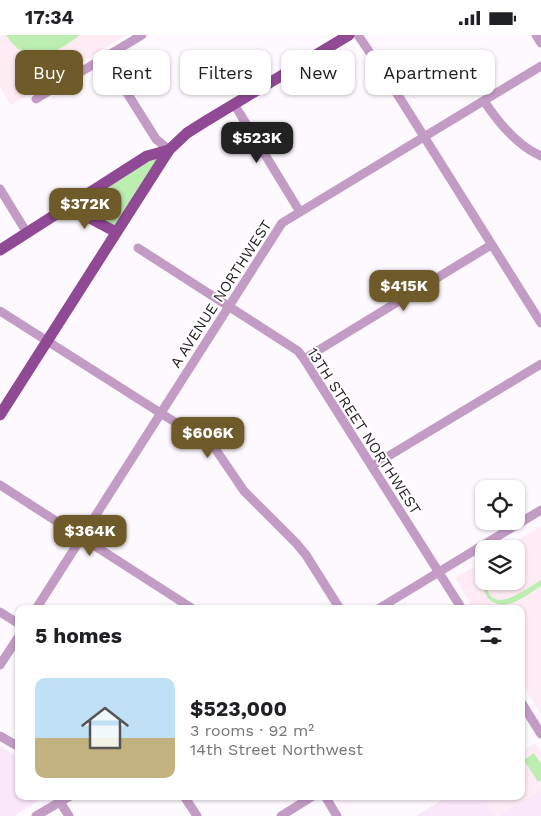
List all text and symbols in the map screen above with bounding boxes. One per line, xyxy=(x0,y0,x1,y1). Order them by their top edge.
text: 17:34 xyxy=(25,6,74,29)
chip: Buy xyxy=(15,50,83,95)
chip: Rent xyxy=(93,50,170,95)
chip: Filters xyxy=(180,50,271,95)
chip: New xyxy=(281,50,355,95)
chip: Apartment xyxy=(365,50,495,95)
pin: $523K xyxy=(222,121,292,164)
text: $523K xyxy=(232,128,282,147)
pin: $372K xyxy=(50,187,120,230)
text: $372K xyxy=(60,194,110,213)
street label: A AVENUE NORTHWEST xyxy=(166,217,276,371)
pin: $415K xyxy=(369,269,439,312)
text: $415K xyxy=(380,276,428,295)
street label: 13TH STREET NORTHWEST xyxy=(303,344,425,518)
pin: $606K xyxy=(173,417,243,459)
text: $606K xyxy=(182,423,234,442)
map controls xyxy=(475,480,525,590)
button: locate xyxy=(475,480,525,530)
pin: $364K xyxy=(55,515,125,557)
text: $364K xyxy=(64,521,116,540)
button: layers xyxy=(475,540,525,590)
icon: filters xyxy=(477,621,505,649)
text: 5 homes xyxy=(35,623,122,648)
text: $523,000 xyxy=(190,696,287,721)
icon: home xyxy=(75,698,135,758)
text: 3 rooms · 92 m² xyxy=(190,721,314,740)
text: 14th Street Northwest xyxy=(190,740,363,759)

